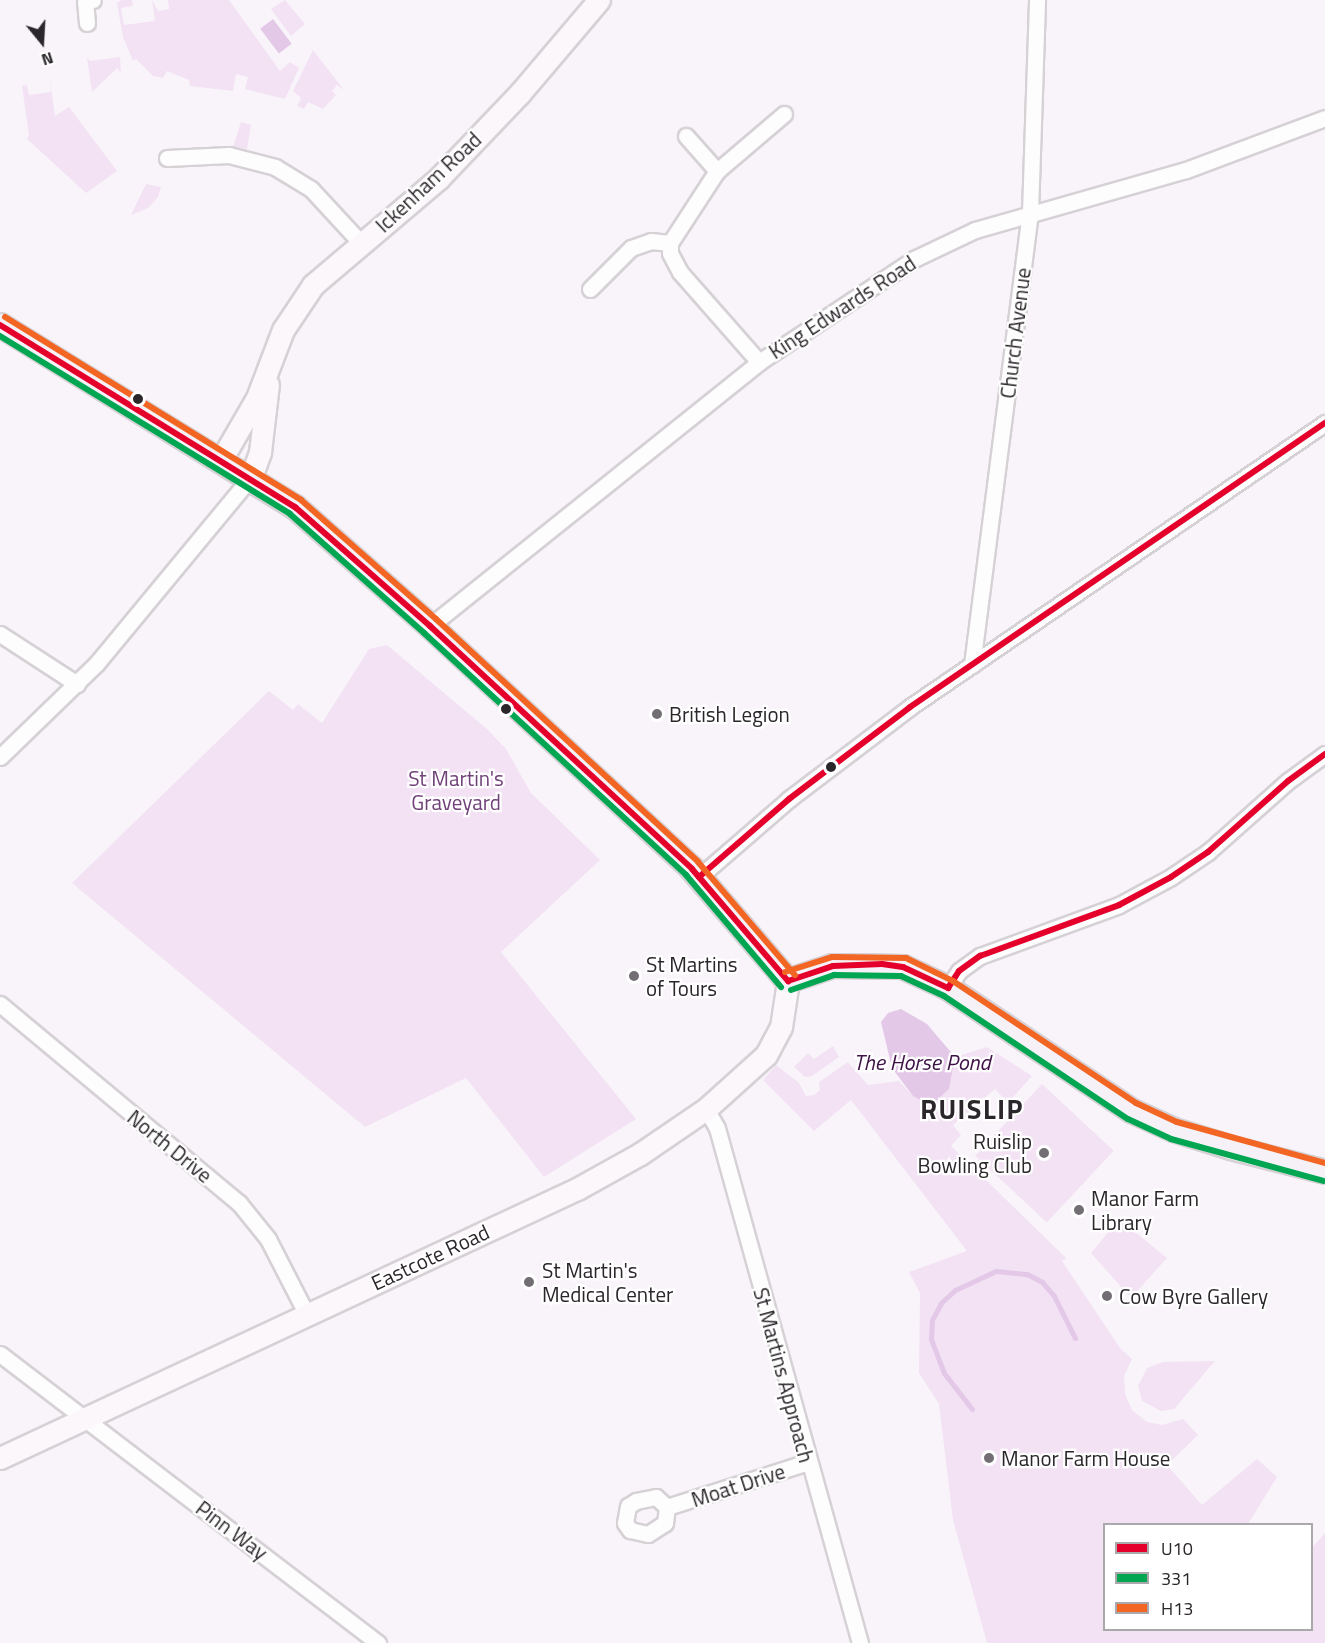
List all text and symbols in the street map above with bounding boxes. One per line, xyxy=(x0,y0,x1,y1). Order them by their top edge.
north arrow xyxy=(12,12,72,72)
text: N xyxy=(39,46,57,72)
street label: Ickenham Road xyxy=(370,127,486,237)
street label: King Edwards Road xyxy=(764,250,920,364)
street label: Church Avenue xyxy=(994,266,1036,400)
unlabelled marker xyxy=(132,393,144,405)
place label: British Legion xyxy=(669,701,790,727)
unlabelled marker xyxy=(500,703,512,715)
marker: British Legion xyxy=(650,707,664,721)
unlabelled marker xyxy=(825,761,837,773)
park label: St Martin's Graveyard xyxy=(408,765,504,815)
place label: St Martins of Tours xyxy=(646,951,738,1001)
marker: St Martins of Tours xyxy=(627,969,641,983)
water label: The Horse Pond xyxy=(853,1050,991,1076)
district label: RUISLIP xyxy=(920,1093,1024,1125)
street label: North Drive xyxy=(123,1104,217,1188)
place label: Ruislip Bowling Club xyxy=(917,1128,1032,1178)
marker: Ruislip Bowling Club xyxy=(1037,1146,1051,1160)
place label: Manor Farm Library xyxy=(1091,1185,1199,1235)
marker: Manor Farm Library xyxy=(1072,1203,1086,1217)
street label: Eastcote Road xyxy=(367,1219,493,1295)
place label: St Martin's Medical Center xyxy=(542,1257,673,1307)
marker: St Martin's Medical Center xyxy=(520,1273,538,1291)
place label: Cow Byre Gallery xyxy=(1119,1283,1268,1309)
street label: St Martins Approach xyxy=(749,1285,819,1465)
marker: Cow Byre Gallery xyxy=(1100,1289,1114,1303)
place label: Manor Farm House xyxy=(1001,1445,1170,1471)
marker: Manor Farm House xyxy=(982,1451,996,1465)
street label: Moat Drive xyxy=(688,1458,788,1512)
street label: Pinn Way xyxy=(191,1495,273,1565)
legend xyxy=(1103,1523,1313,1631)
text: U10 xyxy=(1161,1535,1193,1562)
text: 331 xyxy=(1161,1565,1191,1592)
text: H13 xyxy=(1161,1595,1193,1622)

